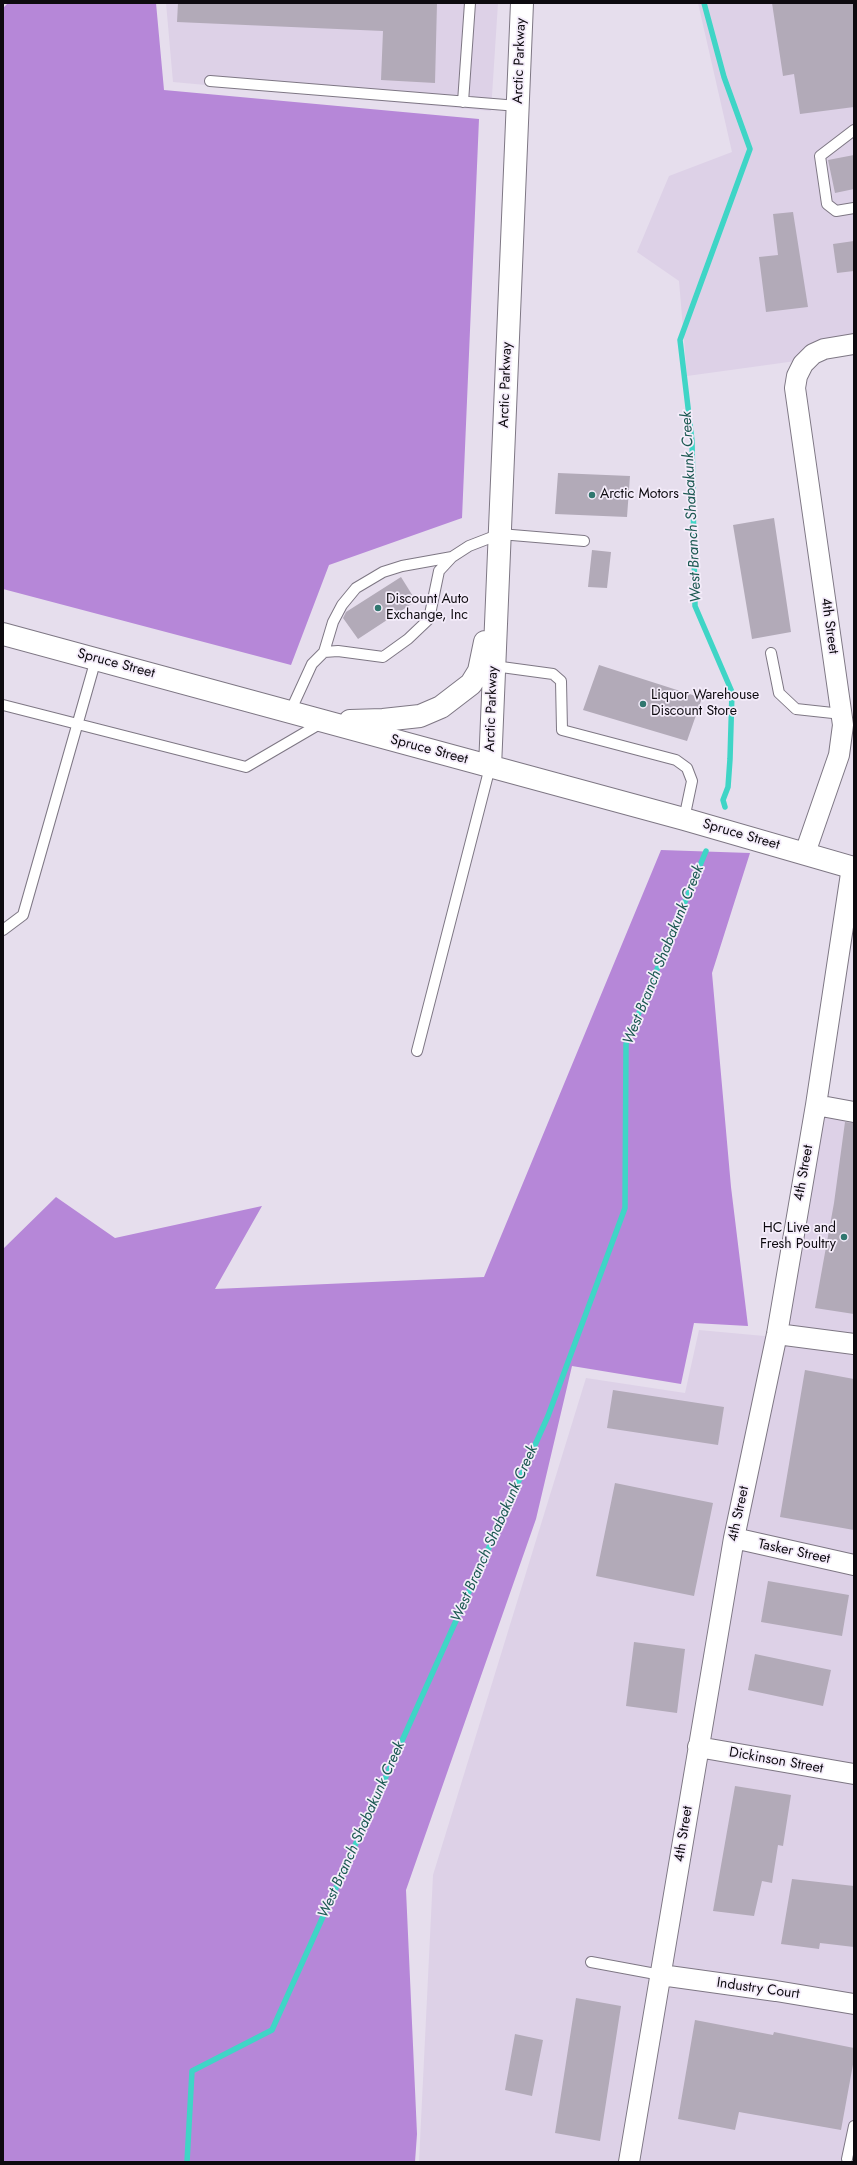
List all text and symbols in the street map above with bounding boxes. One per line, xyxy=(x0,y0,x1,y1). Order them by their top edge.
street label: Arctic Parkway xyxy=(510,18,530,104)
street label: Arctic Parkway xyxy=(496,342,516,428)
water label: West Branch Shabakunk Creek xyxy=(678,411,706,603)
place label: Arctic Motors xyxy=(600,487,679,503)
marker: Arctic Motors xyxy=(587,490,597,500)
place label: Discount Auto Exchange, Inc xyxy=(386,592,469,624)
street label: 4th Street xyxy=(817,597,841,655)
marker: Discount Auto Exchange, Inc xyxy=(373,603,383,613)
street label: Spruce Street xyxy=(76,646,156,682)
street label: Arctic Parkway xyxy=(482,666,502,752)
place label: Liquor Warehouse Discount Store xyxy=(651,688,759,720)
marker: Liquor Warehouse Discount Store xyxy=(638,699,648,709)
street label: Spruce Street xyxy=(389,732,469,768)
street label: Spruce Street xyxy=(701,816,781,854)
water label: West Branch Shabakunk Creek xyxy=(620,863,708,1047)
street label: 4th Street xyxy=(791,1144,817,1202)
place label: HC Live and Fresh Poultry xyxy=(760,1221,836,1254)
marker: HC Live and Fresh Poultry xyxy=(839,1232,849,1242)
water label: West Branch Shabakunk Creek xyxy=(448,1443,542,1625)
street label: 4th Street xyxy=(725,1485,753,1543)
street label: Tasker Street xyxy=(757,1536,831,1568)
water label: West Branch Shabakunk Creek xyxy=(315,1739,409,1921)
street label: Dickinson Street xyxy=(728,1744,824,1778)
street label: 4th Street xyxy=(671,1805,697,1863)
street label: Industry Court xyxy=(716,1975,800,2003)

